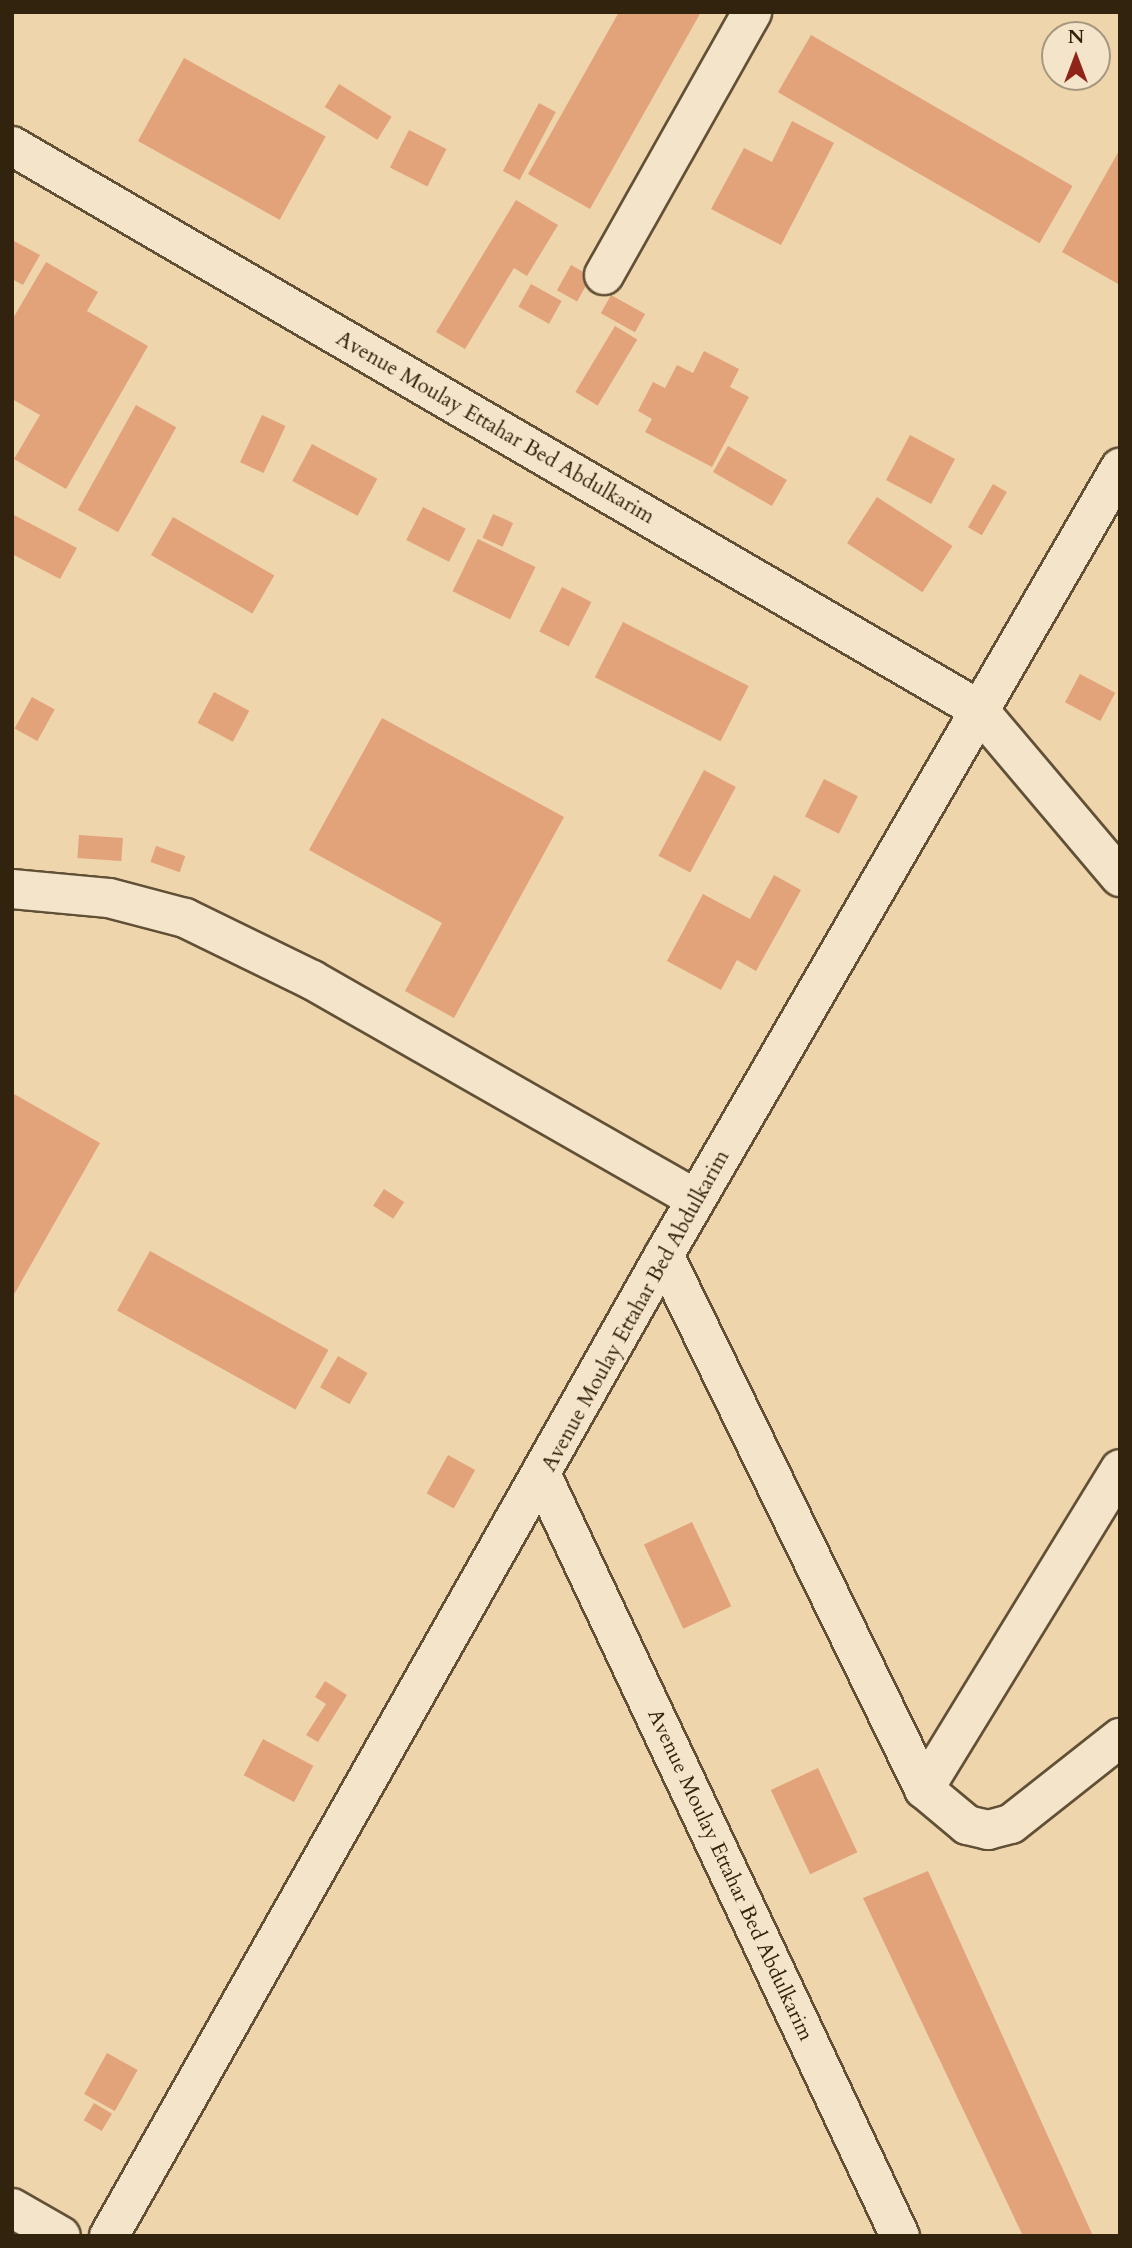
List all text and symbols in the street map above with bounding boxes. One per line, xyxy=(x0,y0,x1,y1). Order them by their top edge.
north arrow xyxy=(1041,21,1111,91)
text: N xyxy=(1068,24,1084,50)
street label: Avenue Moulay Ettahar Bed Abdulkarim xyxy=(331,326,659,530)
street label: Avenue Moulay Ettahar Bed Abdulkarim xyxy=(537,1146,735,1476)
street label: Avenue Moulay Ettahar Bed Abdulkarim xyxy=(642,1705,818,2045)

